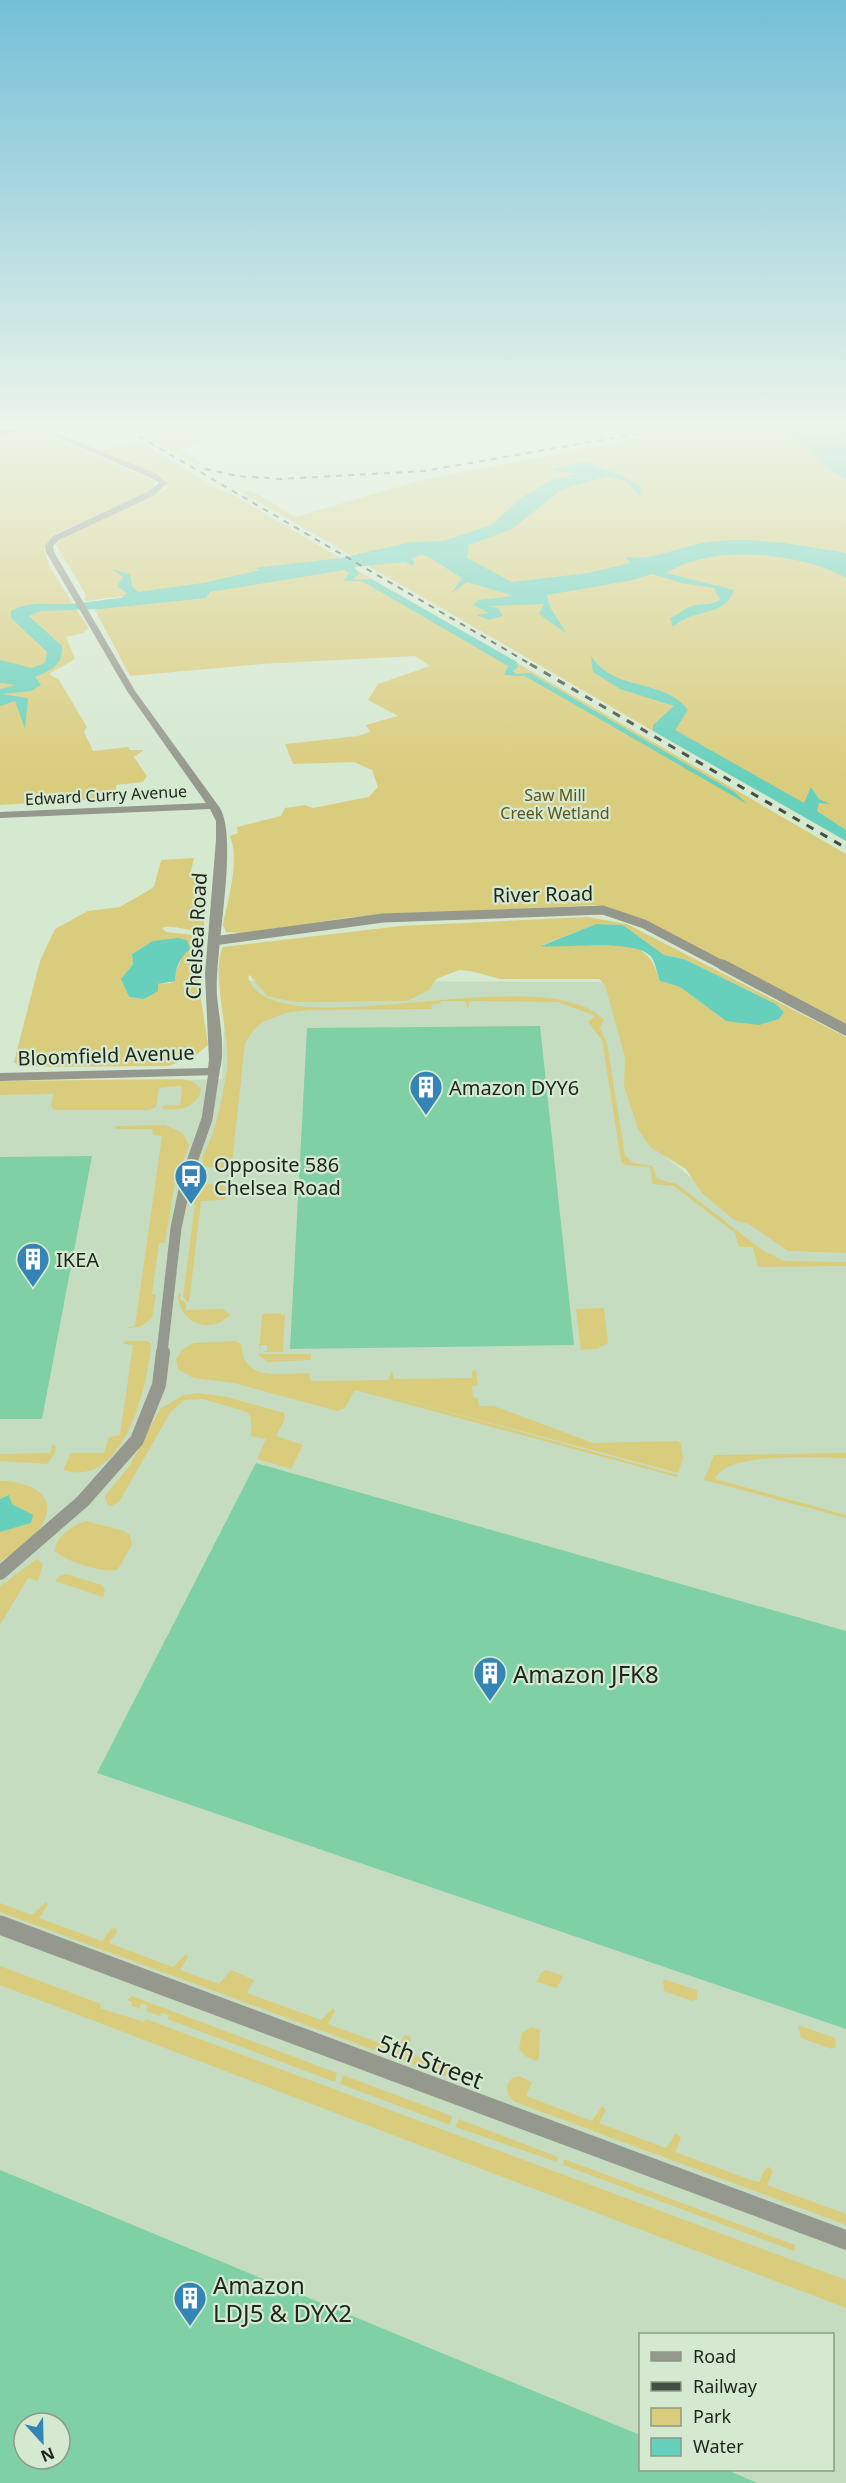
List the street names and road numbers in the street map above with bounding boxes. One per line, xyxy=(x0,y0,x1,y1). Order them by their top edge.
street label: Edward Curry Avenue xyxy=(24,780,188,810)
street label: Chelsea Road xyxy=(179,872,213,1000)
street label: River Road xyxy=(492,880,594,908)
street label: Bloomfield Avenue xyxy=(17,1038,195,1072)
street label: 5th Street xyxy=(374,2026,489,2096)

